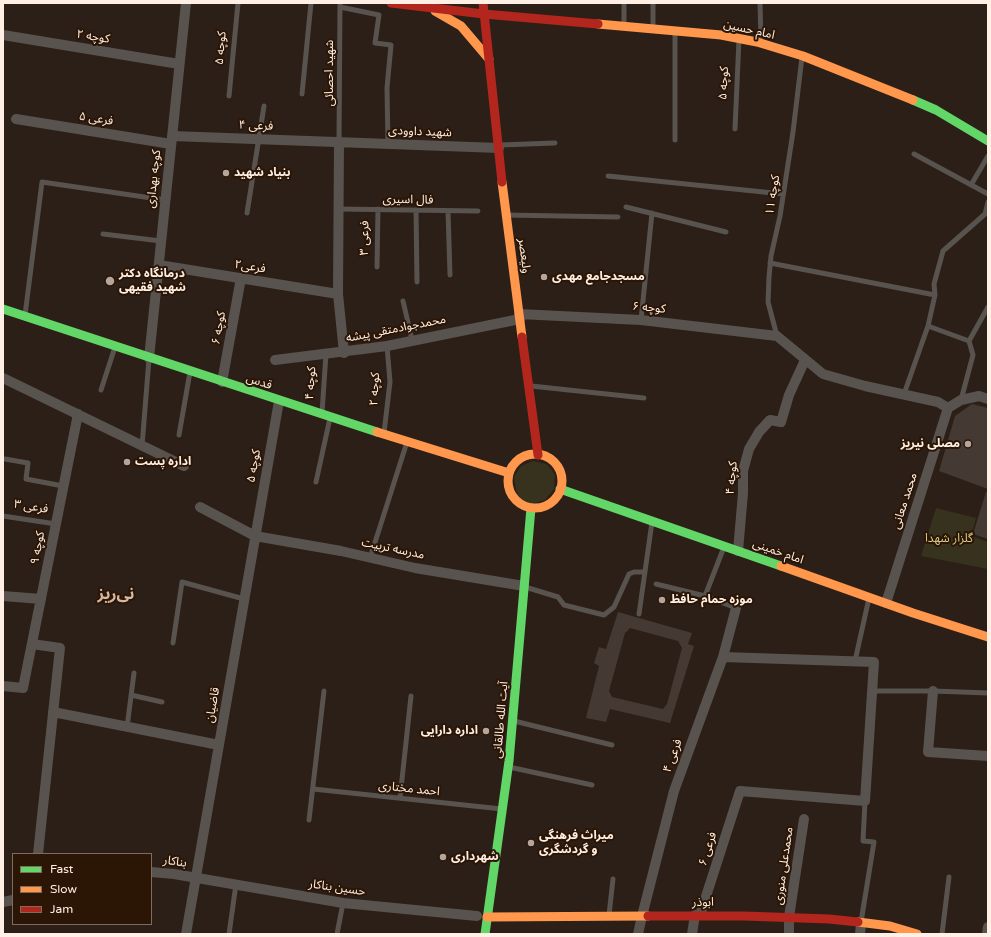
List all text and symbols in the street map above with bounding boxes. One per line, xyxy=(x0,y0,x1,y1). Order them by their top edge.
street label: امام حسین xyxy=(722,17,776,43)
street label: کوچه ۲ xyxy=(75,27,111,47)
street label: کوچه ۵ xyxy=(212,31,230,65)
street label: شهید احصائی xyxy=(323,40,337,106)
street label: کوچه ۵ xyxy=(716,66,732,100)
street label: فرعی ۵ xyxy=(78,109,114,129)
street label: فرعی ۴ xyxy=(238,118,274,134)
street label: شهید داوودی xyxy=(388,124,452,140)
street label: کوچه بهداری xyxy=(144,149,164,209)
place label: بنیاد شهید xyxy=(234,166,290,180)
marker: بنیاد شهید xyxy=(221,168,231,178)
street label: کوچه ۱۱ xyxy=(763,174,783,216)
street label: فال اسیری xyxy=(382,192,434,208)
street label: فرعی ۳ xyxy=(357,221,373,255)
street label: ولیعصر xyxy=(515,238,533,274)
street label: فرعی۲ xyxy=(233,257,267,277)
place label: درمانگاه دکتر شهید فقیهی xyxy=(119,267,186,295)
place label: مسجدجامع مهدی xyxy=(552,270,645,284)
marker: مسجدجامع مهدی xyxy=(539,272,549,282)
marker: درمانگاه دکتر شهید فقیهی xyxy=(104,275,116,287)
street label: ۶ کوچه xyxy=(632,299,666,317)
street label: کوچه ۶ xyxy=(209,310,229,346)
street label: محمدجوادمتقی پیشه xyxy=(345,312,447,346)
street label: کوچه ۴ xyxy=(303,366,319,400)
street label: قدس xyxy=(244,371,274,393)
street label: کوچه ۲ xyxy=(367,372,383,406)
place label: مصلی نیریز xyxy=(901,437,960,451)
marker: مصلی نیریز xyxy=(963,439,973,449)
street label: کوچه ۵ xyxy=(244,448,264,484)
place label: اداره پست xyxy=(135,455,191,469)
marker: اداره پست xyxy=(122,457,132,467)
street label: کوچه ۴ xyxy=(723,461,741,495)
street label: محمد معانی xyxy=(889,471,921,531)
street label: فرعی ۳ xyxy=(13,497,49,517)
street label: کوچه ۹ xyxy=(28,530,48,566)
park label: گلزار شهدا xyxy=(925,532,973,546)
street label: مدرسه تربیت xyxy=(360,535,426,563)
street label: امام خمینی xyxy=(751,537,805,567)
district label: نی‌ریز xyxy=(98,585,134,605)
place label: موزه حمام حافظ xyxy=(670,593,753,607)
marker: موزه حمام حافظ xyxy=(657,595,667,605)
street label: آیت الله طالقانی xyxy=(490,681,512,759)
street label: قاضیان xyxy=(203,686,223,724)
place label: اداره دارایی xyxy=(421,724,478,738)
marker: اداره دارایی xyxy=(481,726,491,736)
street label: فرعی ۴ xyxy=(660,737,686,775)
street label: احمد مختاری xyxy=(378,779,440,799)
street label: محمدعلی منوری xyxy=(771,826,797,906)
place label: میراث فرهنگی و گردشگری xyxy=(539,829,614,857)
street label: فرعی ۶ xyxy=(696,830,720,868)
marker: میراث فرهنگی و گردشگری xyxy=(526,838,536,848)
place label: شهرداری xyxy=(451,850,499,864)
marker: شهرداری xyxy=(438,852,448,862)
legend xyxy=(12,853,152,925)
street label: بناکار xyxy=(162,853,188,871)
text: Fast xyxy=(50,862,73,876)
street label: حسین بناکار xyxy=(308,877,366,899)
text: Slow xyxy=(50,882,77,896)
street label: ابوذر xyxy=(692,896,714,910)
text: Jam xyxy=(50,902,73,916)

